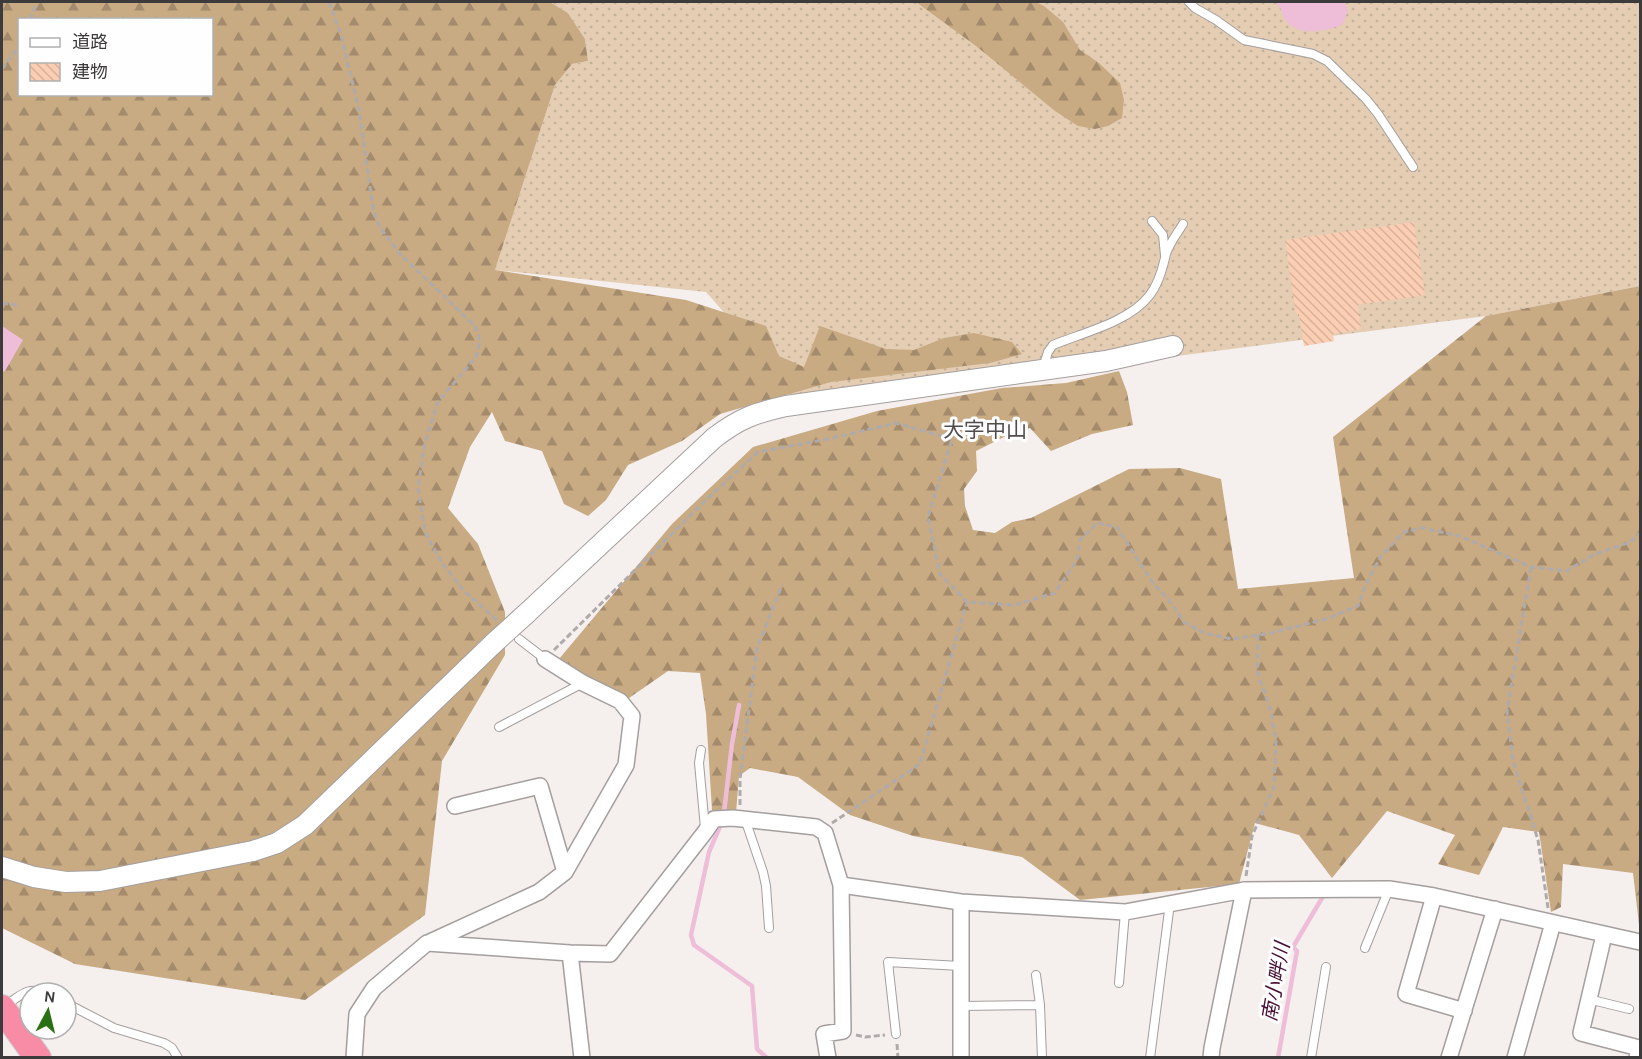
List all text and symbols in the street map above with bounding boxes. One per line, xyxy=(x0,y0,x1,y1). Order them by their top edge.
legend xyxy=(18,18,213,96)
text: 道路 xyxy=(72,31,108,53)
text: 建物 xyxy=(72,61,108,83)
district label: 大字中山 xyxy=(943,418,1027,442)
water label: 南小畔川 xyxy=(1258,939,1295,1023)
north arrow xyxy=(18,981,78,1041)
text: N xyxy=(43,986,57,1007)

